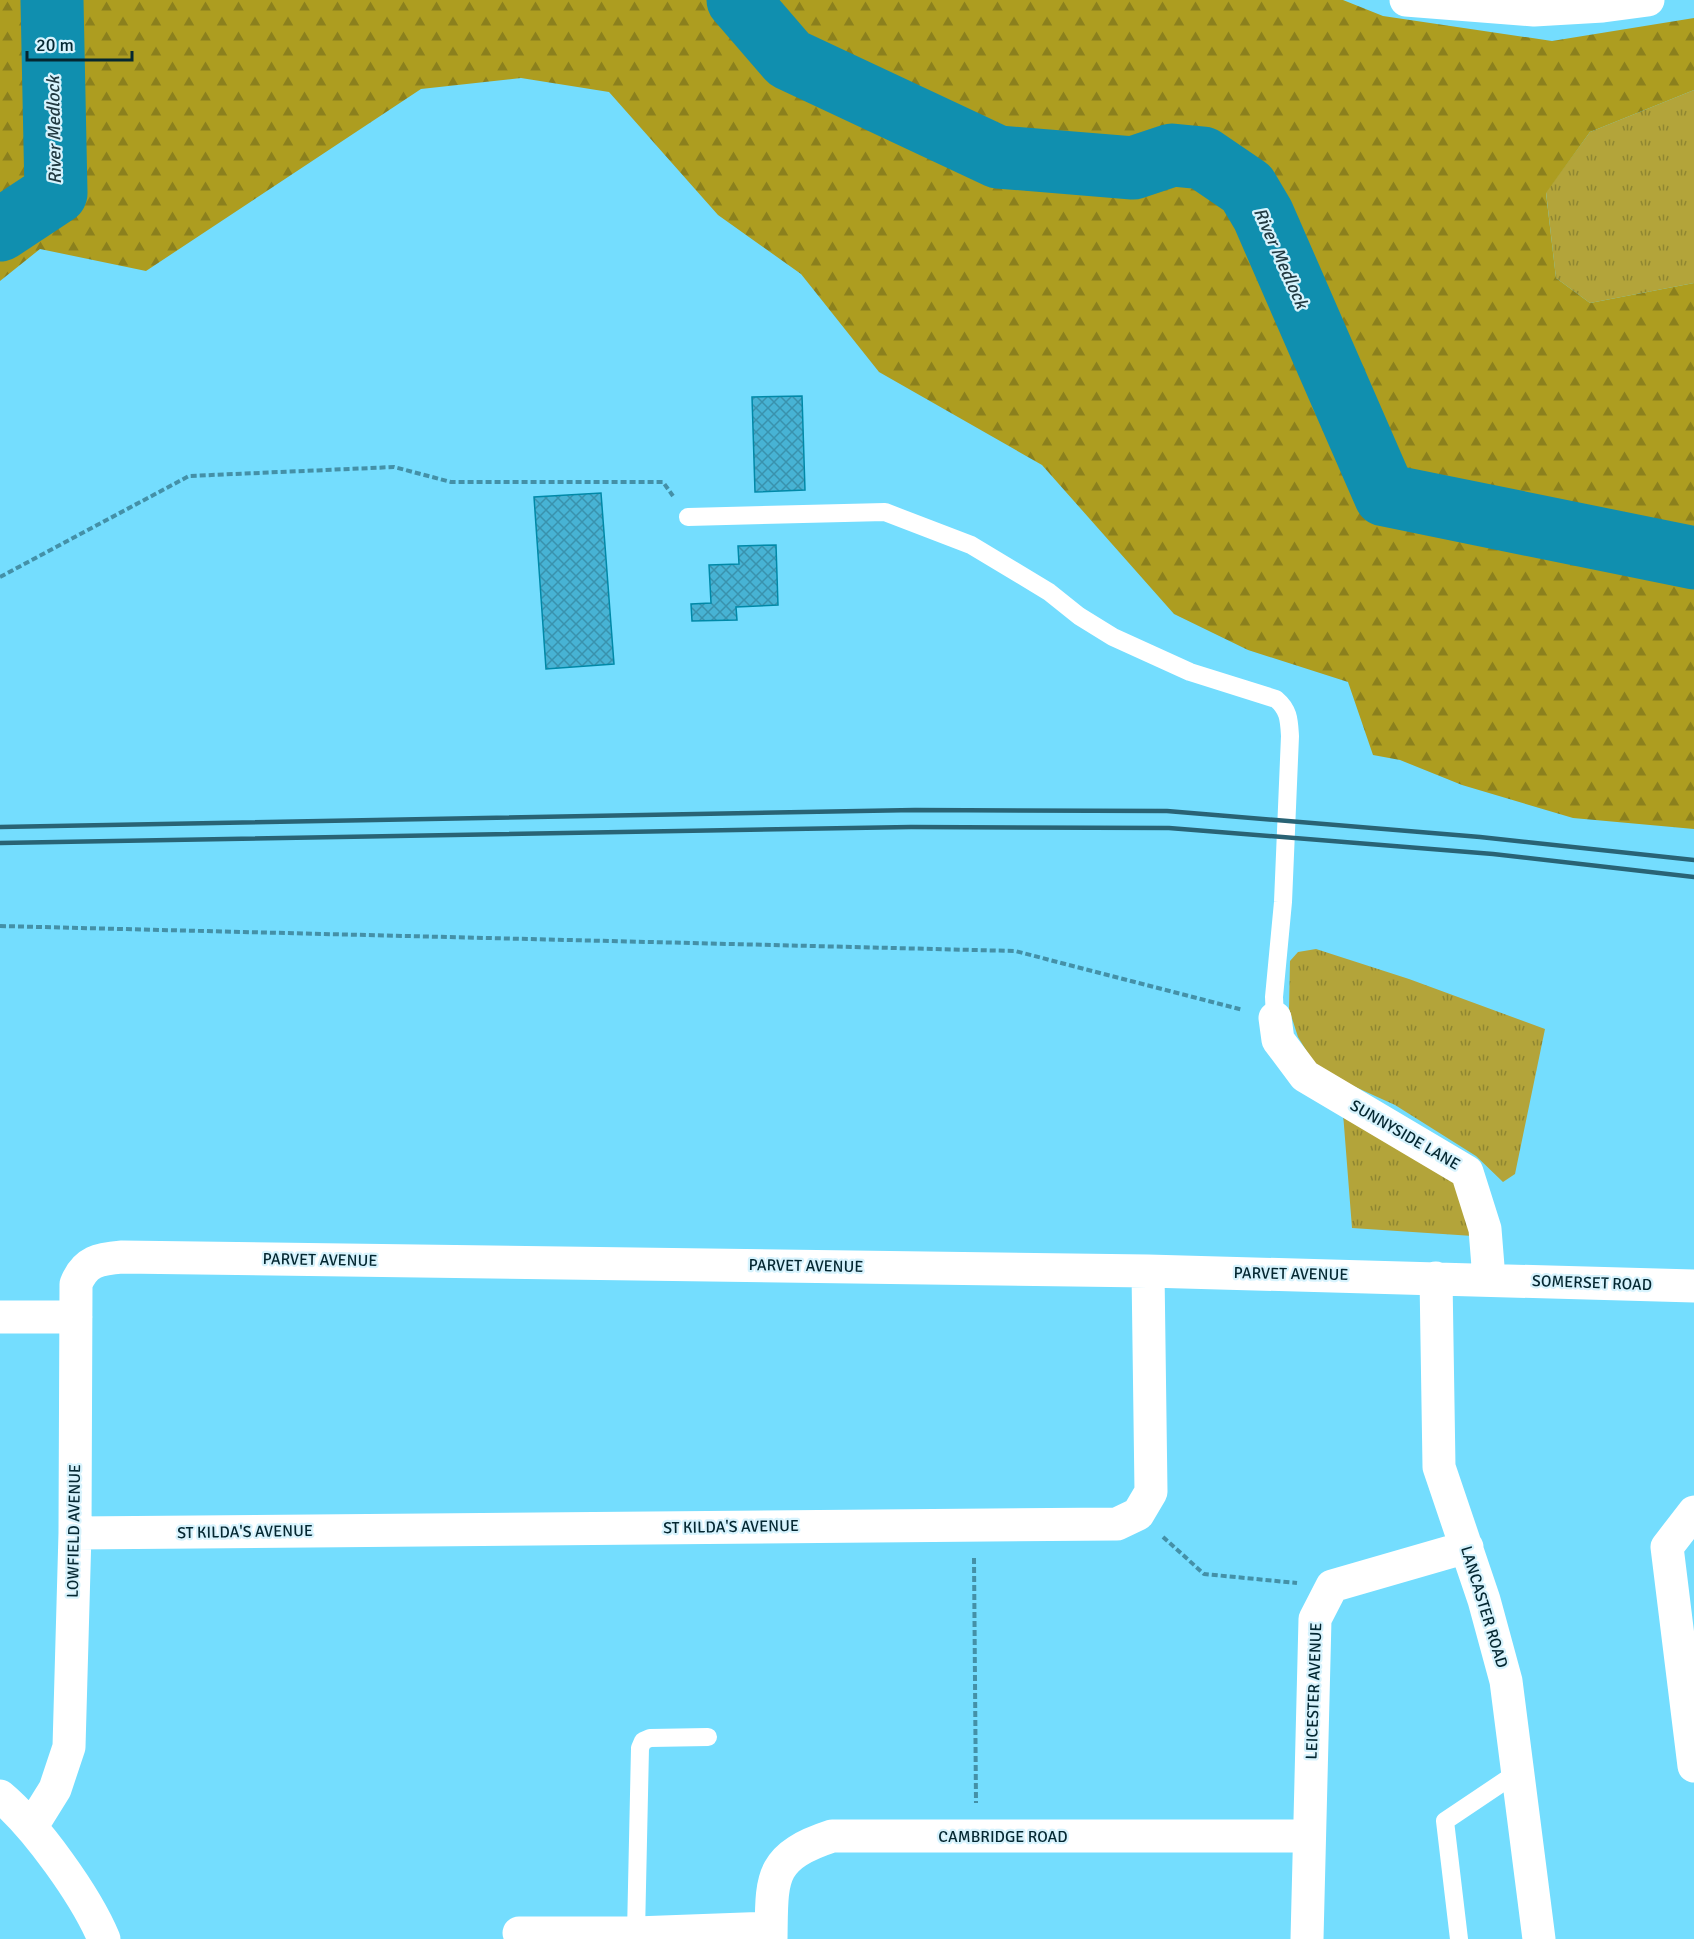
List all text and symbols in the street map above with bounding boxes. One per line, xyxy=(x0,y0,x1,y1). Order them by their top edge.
scale bar xyxy=(27,24,132,62)
text: 20 m xyxy=(36,34,74,56)
water label: River Medlock xyxy=(42,74,66,184)
water label: River Medlock xyxy=(1249,204,1314,314)
street label: SUNNYSIDE LANE xyxy=(1346,1095,1464,1175)
street label: PARVET AVENUE xyxy=(262,1249,378,1271)
street label: PARVET AVENUE xyxy=(748,1255,864,1277)
street label: PARVET AVENUE xyxy=(1233,1263,1349,1285)
street label: SOMERSET ROAD xyxy=(1532,1271,1652,1295)
street label: LOWFIELD AVENUE xyxy=(63,1464,85,1598)
street label: ST KILDA'S AVENUE xyxy=(663,1516,799,1538)
street label: ST KILDA'S AVENUE xyxy=(177,1521,313,1543)
street label: LANCASTER ROAD xyxy=(1456,1544,1512,1670)
street label: LEICESTER AVENUE xyxy=(1302,1622,1326,1760)
street label: CAMBRIDGE ROAD xyxy=(938,1827,1068,1847)

